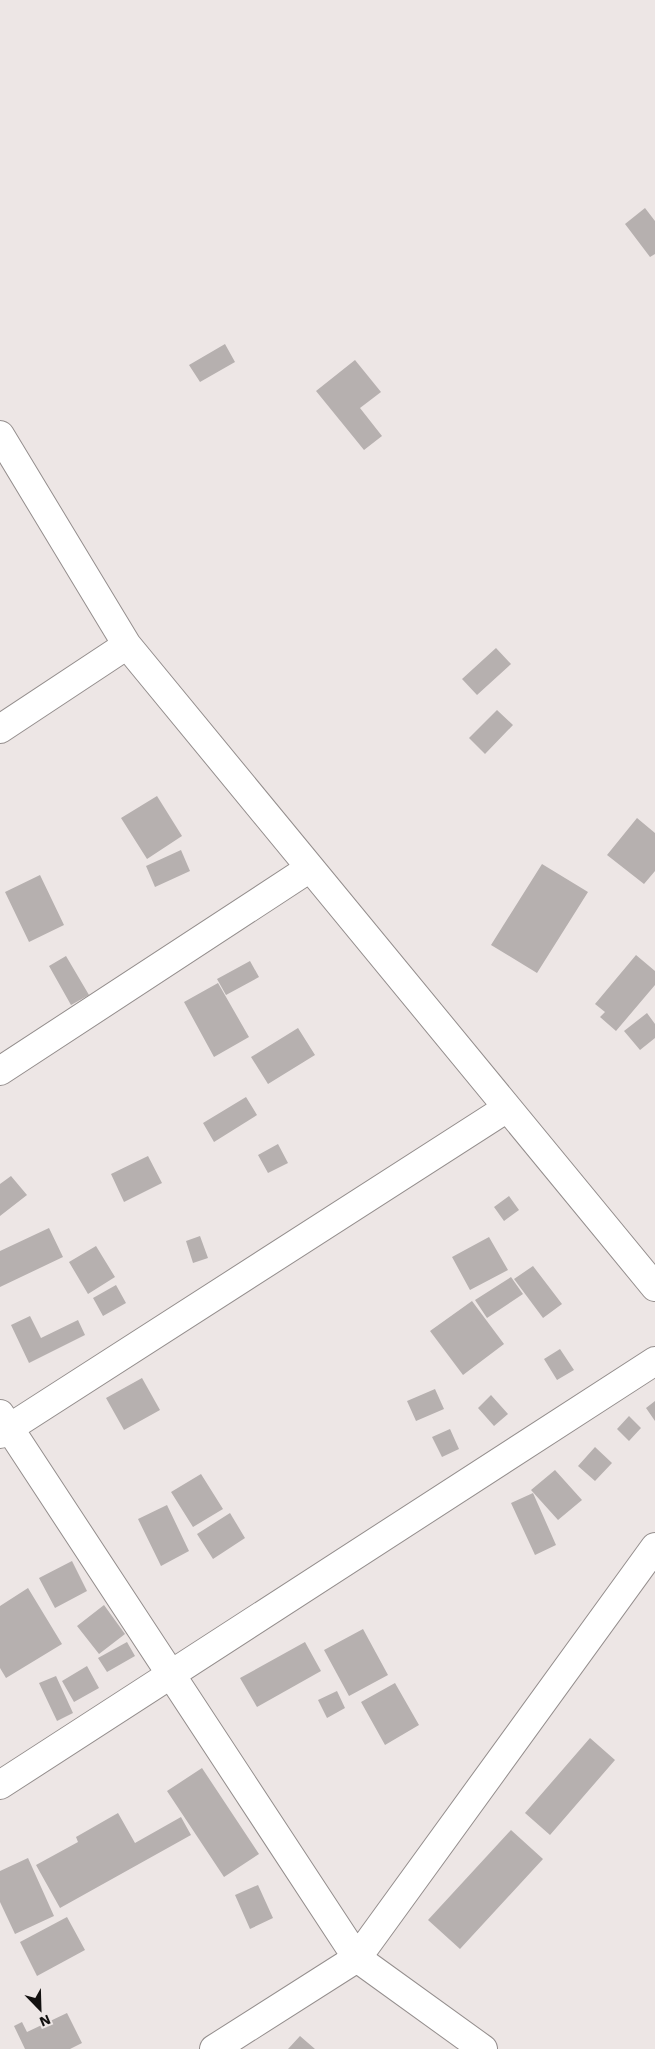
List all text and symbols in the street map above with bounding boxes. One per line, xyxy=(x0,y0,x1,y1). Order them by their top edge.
north arrow xyxy=(15,1984,65,2034)
text: N xyxy=(37,2012,53,2030)

